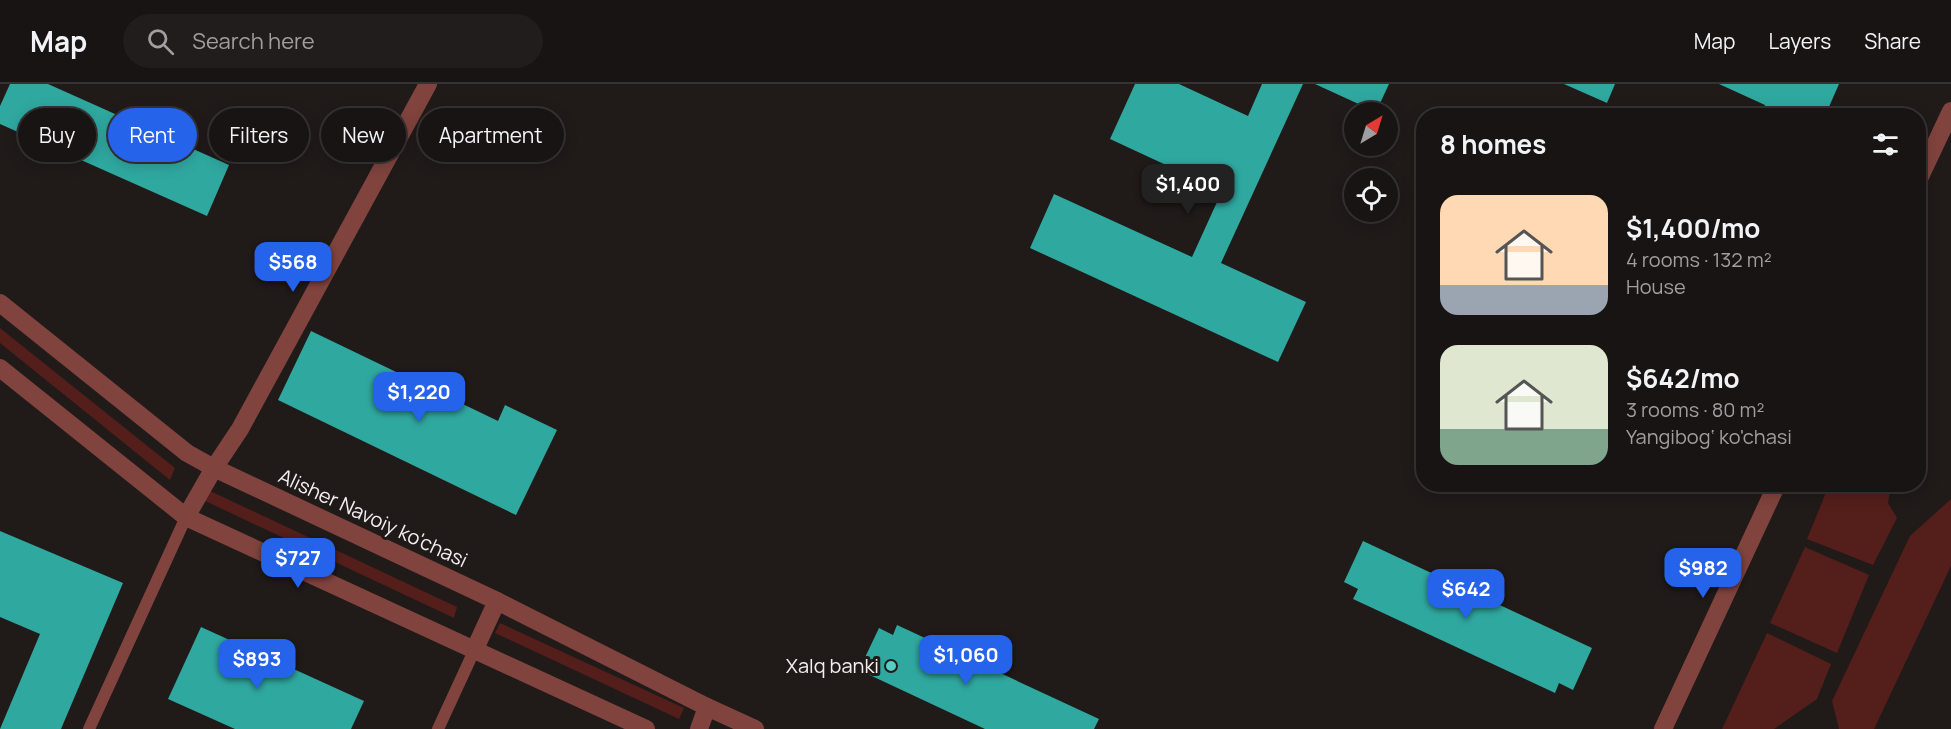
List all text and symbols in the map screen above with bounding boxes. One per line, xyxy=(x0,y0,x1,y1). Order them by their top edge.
search box xyxy=(123,14,543,68)
text: Map xyxy=(30,22,87,60)
icon: search xyxy=(144,25,177,58)
text: Search here xyxy=(192,26,315,56)
text: Map xyxy=(1694,27,1735,55)
text: Layers xyxy=(1768,27,1831,55)
text: Share xyxy=(1864,27,1921,55)
north arrow xyxy=(1344,102,1398,156)
map controls xyxy=(1344,102,1398,222)
chip: Buy xyxy=(18,108,96,162)
chip: Rent xyxy=(108,108,197,162)
chip: Filters xyxy=(209,108,309,162)
chip: New xyxy=(321,108,406,162)
chip: Apartment xyxy=(418,108,564,162)
text: 8 homes xyxy=(1440,126,1546,162)
icon: filters xyxy=(1869,128,1902,161)
pin: $1,400 xyxy=(1139,164,1237,215)
button: locate xyxy=(1344,168,1398,222)
text: $1,400 xyxy=(1155,170,1221,197)
text: $1,400/mo xyxy=(1626,210,1760,246)
icon: home xyxy=(1488,219,1560,291)
pin: $568 xyxy=(257,242,329,293)
text: 4 rooms · 132 m² xyxy=(1626,246,1772,273)
text: $568 xyxy=(269,248,317,275)
text: House xyxy=(1626,273,1686,300)
text: $642/mo xyxy=(1626,360,1740,396)
icon: home xyxy=(1488,369,1560,441)
pin: $1,220 xyxy=(370,372,468,423)
text: $1,220 xyxy=(387,378,451,405)
text: 3 rooms · 80 m² xyxy=(1626,396,1765,423)
text: Yangibog‘ ko'chasi xyxy=(1626,423,1792,450)
street label: Alisher Navoiy ko'chasi xyxy=(274,462,472,573)
pin: $727 xyxy=(262,538,334,589)
text: $727 xyxy=(275,544,321,571)
pin: $982 xyxy=(1667,548,1739,599)
text: $982 xyxy=(1678,554,1728,581)
pin: $642 xyxy=(1430,569,1502,620)
text: $642 xyxy=(1441,575,1491,602)
pin: $1,060 xyxy=(917,635,1015,686)
pin: $893 xyxy=(221,639,293,690)
text: $1,060 xyxy=(933,641,999,668)
text: $893 xyxy=(233,645,281,672)
place label: Xalq banki xyxy=(786,652,879,679)
marker: Xalq banki xyxy=(884,659,898,673)

